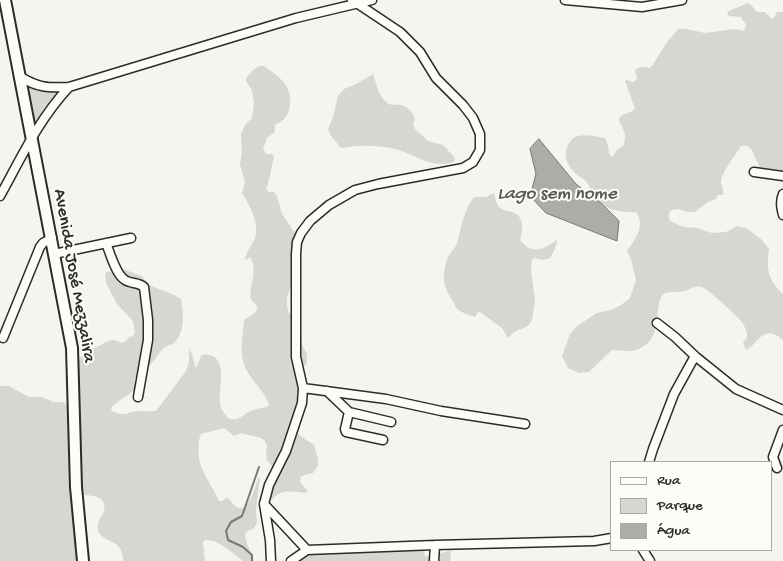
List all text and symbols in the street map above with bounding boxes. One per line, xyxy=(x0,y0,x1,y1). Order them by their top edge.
water label: Lago sem nome xyxy=(497,184,617,206)
street label: Avenida José Mezzalira xyxy=(47,187,99,365)
legend xyxy=(610,461,773,551)
text: Rua xyxy=(657,472,680,490)
text: Parque xyxy=(657,497,703,515)
text: Água xyxy=(657,522,690,540)

